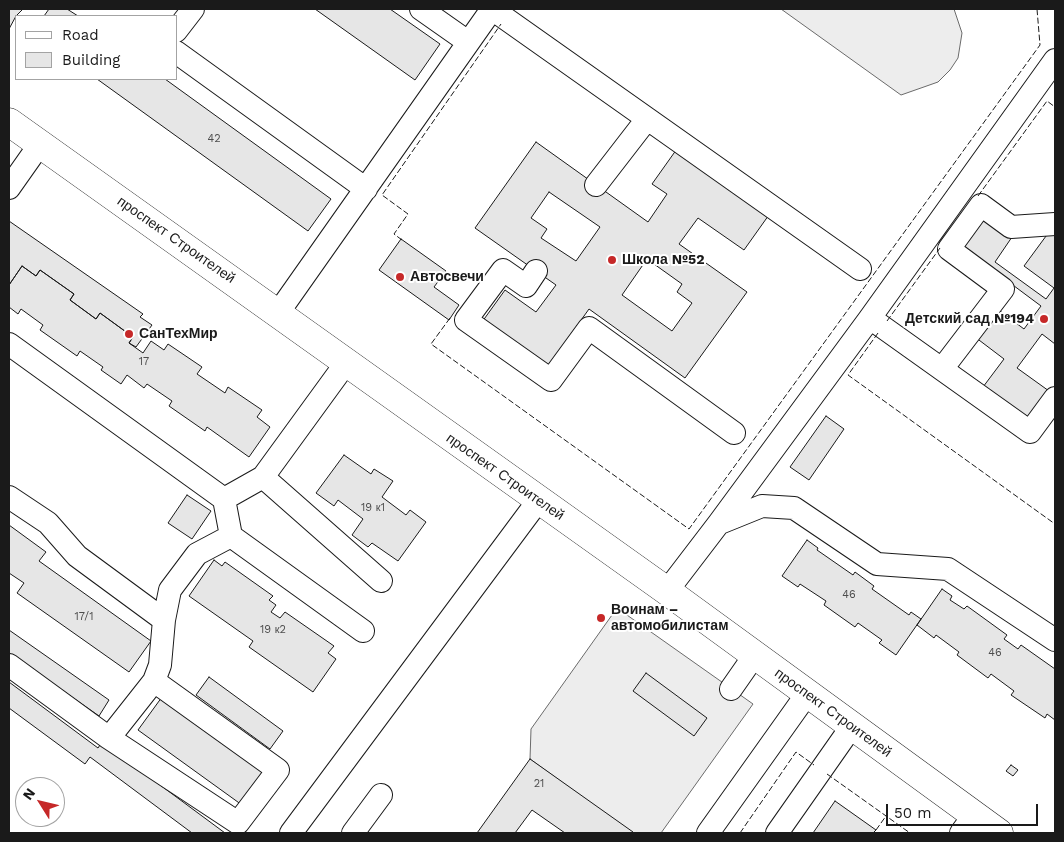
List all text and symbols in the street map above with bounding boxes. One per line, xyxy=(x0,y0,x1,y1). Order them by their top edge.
legend xyxy=(15,15,178,80)
text: Road xyxy=(62,26,99,44)
text: Building xyxy=(62,51,120,69)
house number: 42 xyxy=(207,132,221,146)
street label: проспект Строителей xyxy=(114,193,238,287)
place label: Школа №52 xyxy=(622,252,705,268)
marker: Школа №52 xyxy=(606,254,618,266)
place label: Автосвечи xyxy=(410,269,484,285)
marker: Автосвечи xyxy=(394,271,406,283)
place label: Детский сад №194 xyxy=(905,311,1034,327)
marker: Детский сад №194 xyxy=(1038,313,1050,325)
place label: СанТехМир xyxy=(139,326,218,342)
marker: СанТехМир xyxy=(123,328,135,340)
house number: 17 xyxy=(139,355,149,369)
street label: проспект Строителей xyxy=(443,430,567,524)
house number: 19 к1 xyxy=(361,501,385,515)
house number: 46 xyxy=(842,588,856,602)
place label: Воинам – автомобилистам xyxy=(611,602,729,634)
house number: 17/1 xyxy=(75,610,93,624)
marker: Воинам – автомобилистам xyxy=(595,612,607,624)
house number: 19 к2 xyxy=(260,623,286,637)
house number: 46 xyxy=(988,646,1002,660)
street label: проспект Строителей xyxy=(771,665,895,761)
north arrow xyxy=(15,777,65,827)
house number: 21 xyxy=(534,777,544,791)
text: N xyxy=(19,785,38,803)
scale bar xyxy=(889,794,1042,826)
text: 50 m xyxy=(894,804,931,822)

